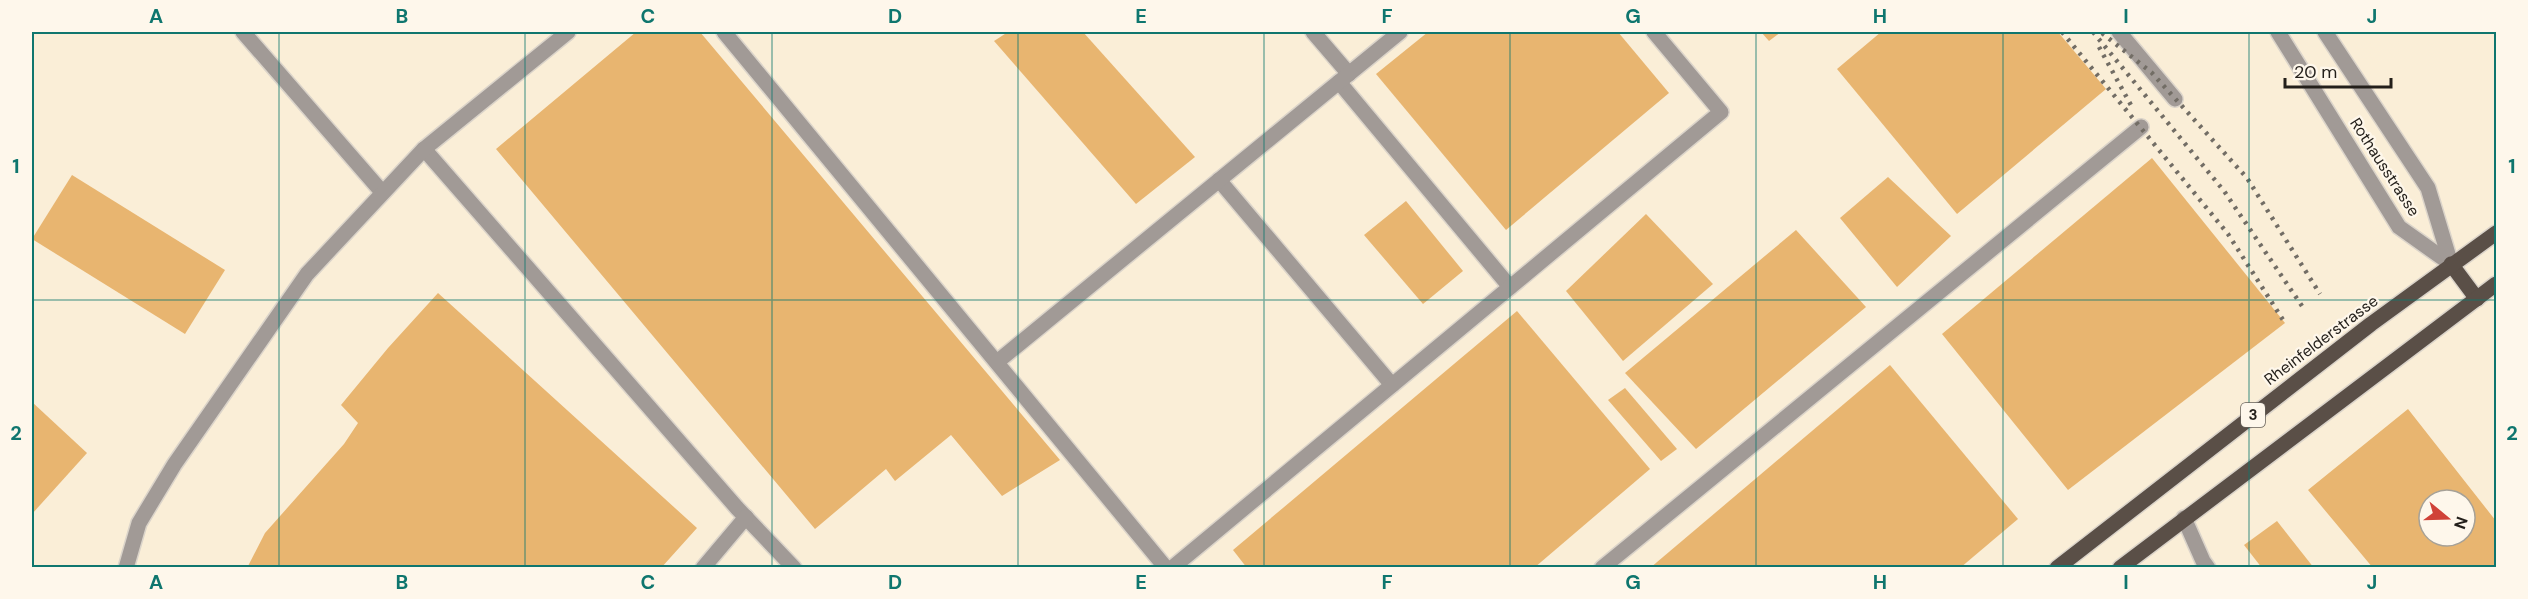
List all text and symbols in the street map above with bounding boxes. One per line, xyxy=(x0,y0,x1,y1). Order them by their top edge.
text: A xyxy=(149,3,163,29)
text: B xyxy=(396,3,408,29)
text: C xyxy=(641,3,655,29)
text: D xyxy=(888,3,902,29)
text: E xyxy=(1135,3,1147,29)
text: F xyxy=(1381,3,1393,29)
text: G xyxy=(1625,3,1641,29)
text: H xyxy=(1873,3,1887,29)
text: I xyxy=(2123,3,2129,29)
text: J xyxy=(2367,3,2377,29)
scale bar xyxy=(2285,51,2392,89)
text: 20 m xyxy=(2294,60,2337,84)
street label: Rothausstrasse xyxy=(2345,114,2425,220)
text: 1 xyxy=(12,153,20,179)
text: 1 xyxy=(2508,153,2516,179)
street label: Rheinfelderstrasse xyxy=(2260,290,2382,390)
road number: 3 xyxy=(2241,403,2265,427)
text: 2 xyxy=(10,420,22,446)
text: 2 xyxy=(2506,420,2518,446)
north arrow xyxy=(2417,488,2477,548)
text: N xyxy=(2449,514,2473,532)
text: A xyxy=(149,569,163,595)
text: B xyxy=(396,569,408,595)
text: C xyxy=(641,569,655,595)
text: D xyxy=(888,569,902,595)
text: E xyxy=(1135,569,1147,595)
text: F xyxy=(1381,569,1393,595)
text: G xyxy=(1625,569,1641,595)
text: H xyxy=(1873,569,1887,595)
text: I xyxy=(2123,569,2129,595)
text: J xyxy=(2367,569,2377,595)

